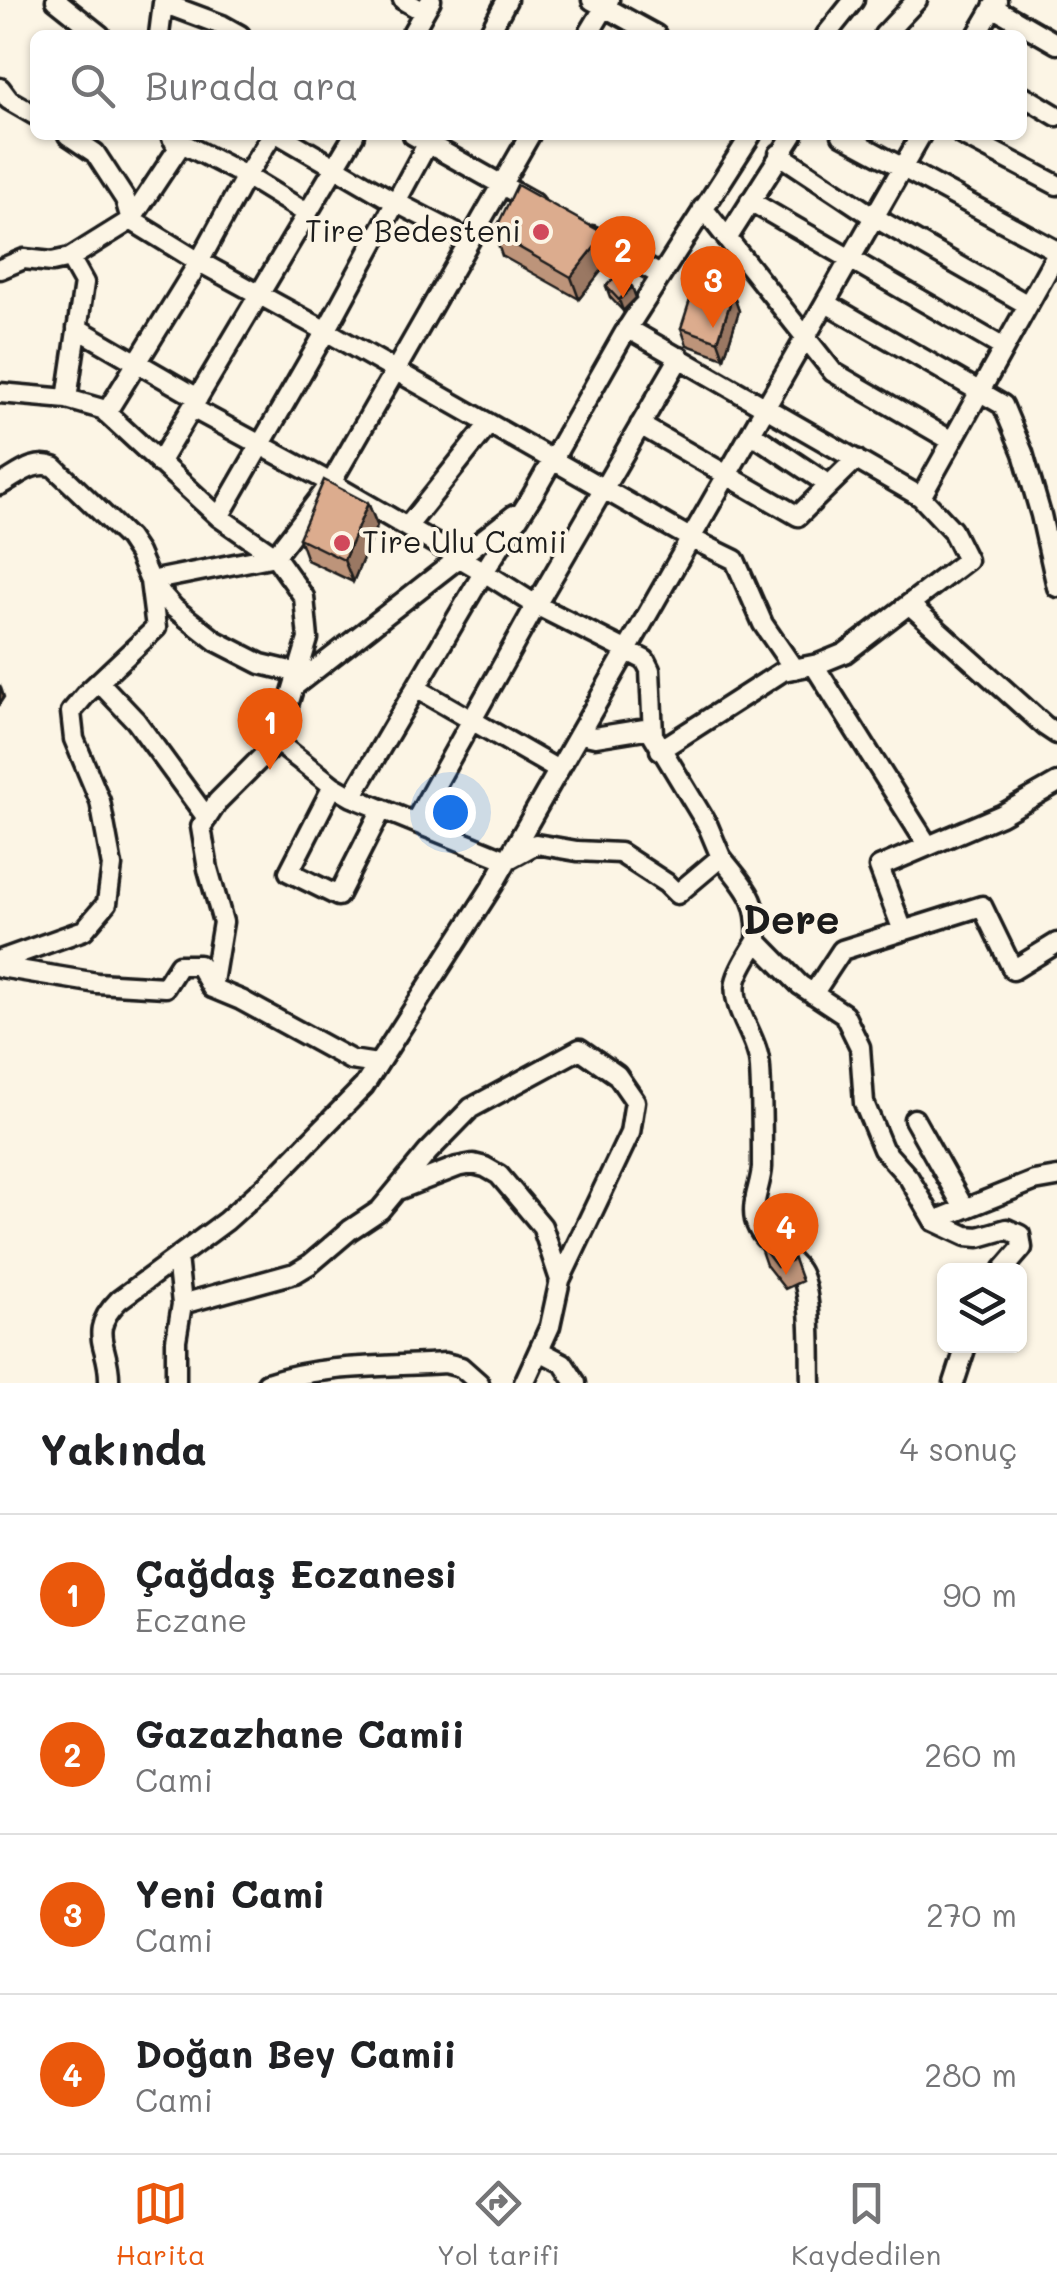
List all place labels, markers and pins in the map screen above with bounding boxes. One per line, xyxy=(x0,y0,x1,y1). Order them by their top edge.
place label: Tire Bedesteni xyxy=(305,210,521,250)
pin: 2 xyxy=(590,216,656,298)
marker: Tire Bedesteni xyxy=(530,221,552,243)
pin: 3 xyxy=(680,245,746,328)
place label: Tire Ulu Camii xyxy=(362,521,567,561)
marker: Tire Ulu Camii xyxy=(331,532,353,554)
pin: 1 xyxy=(238,688,302,770)
pin: 4 xyxy=(754,1192,818,1275)

